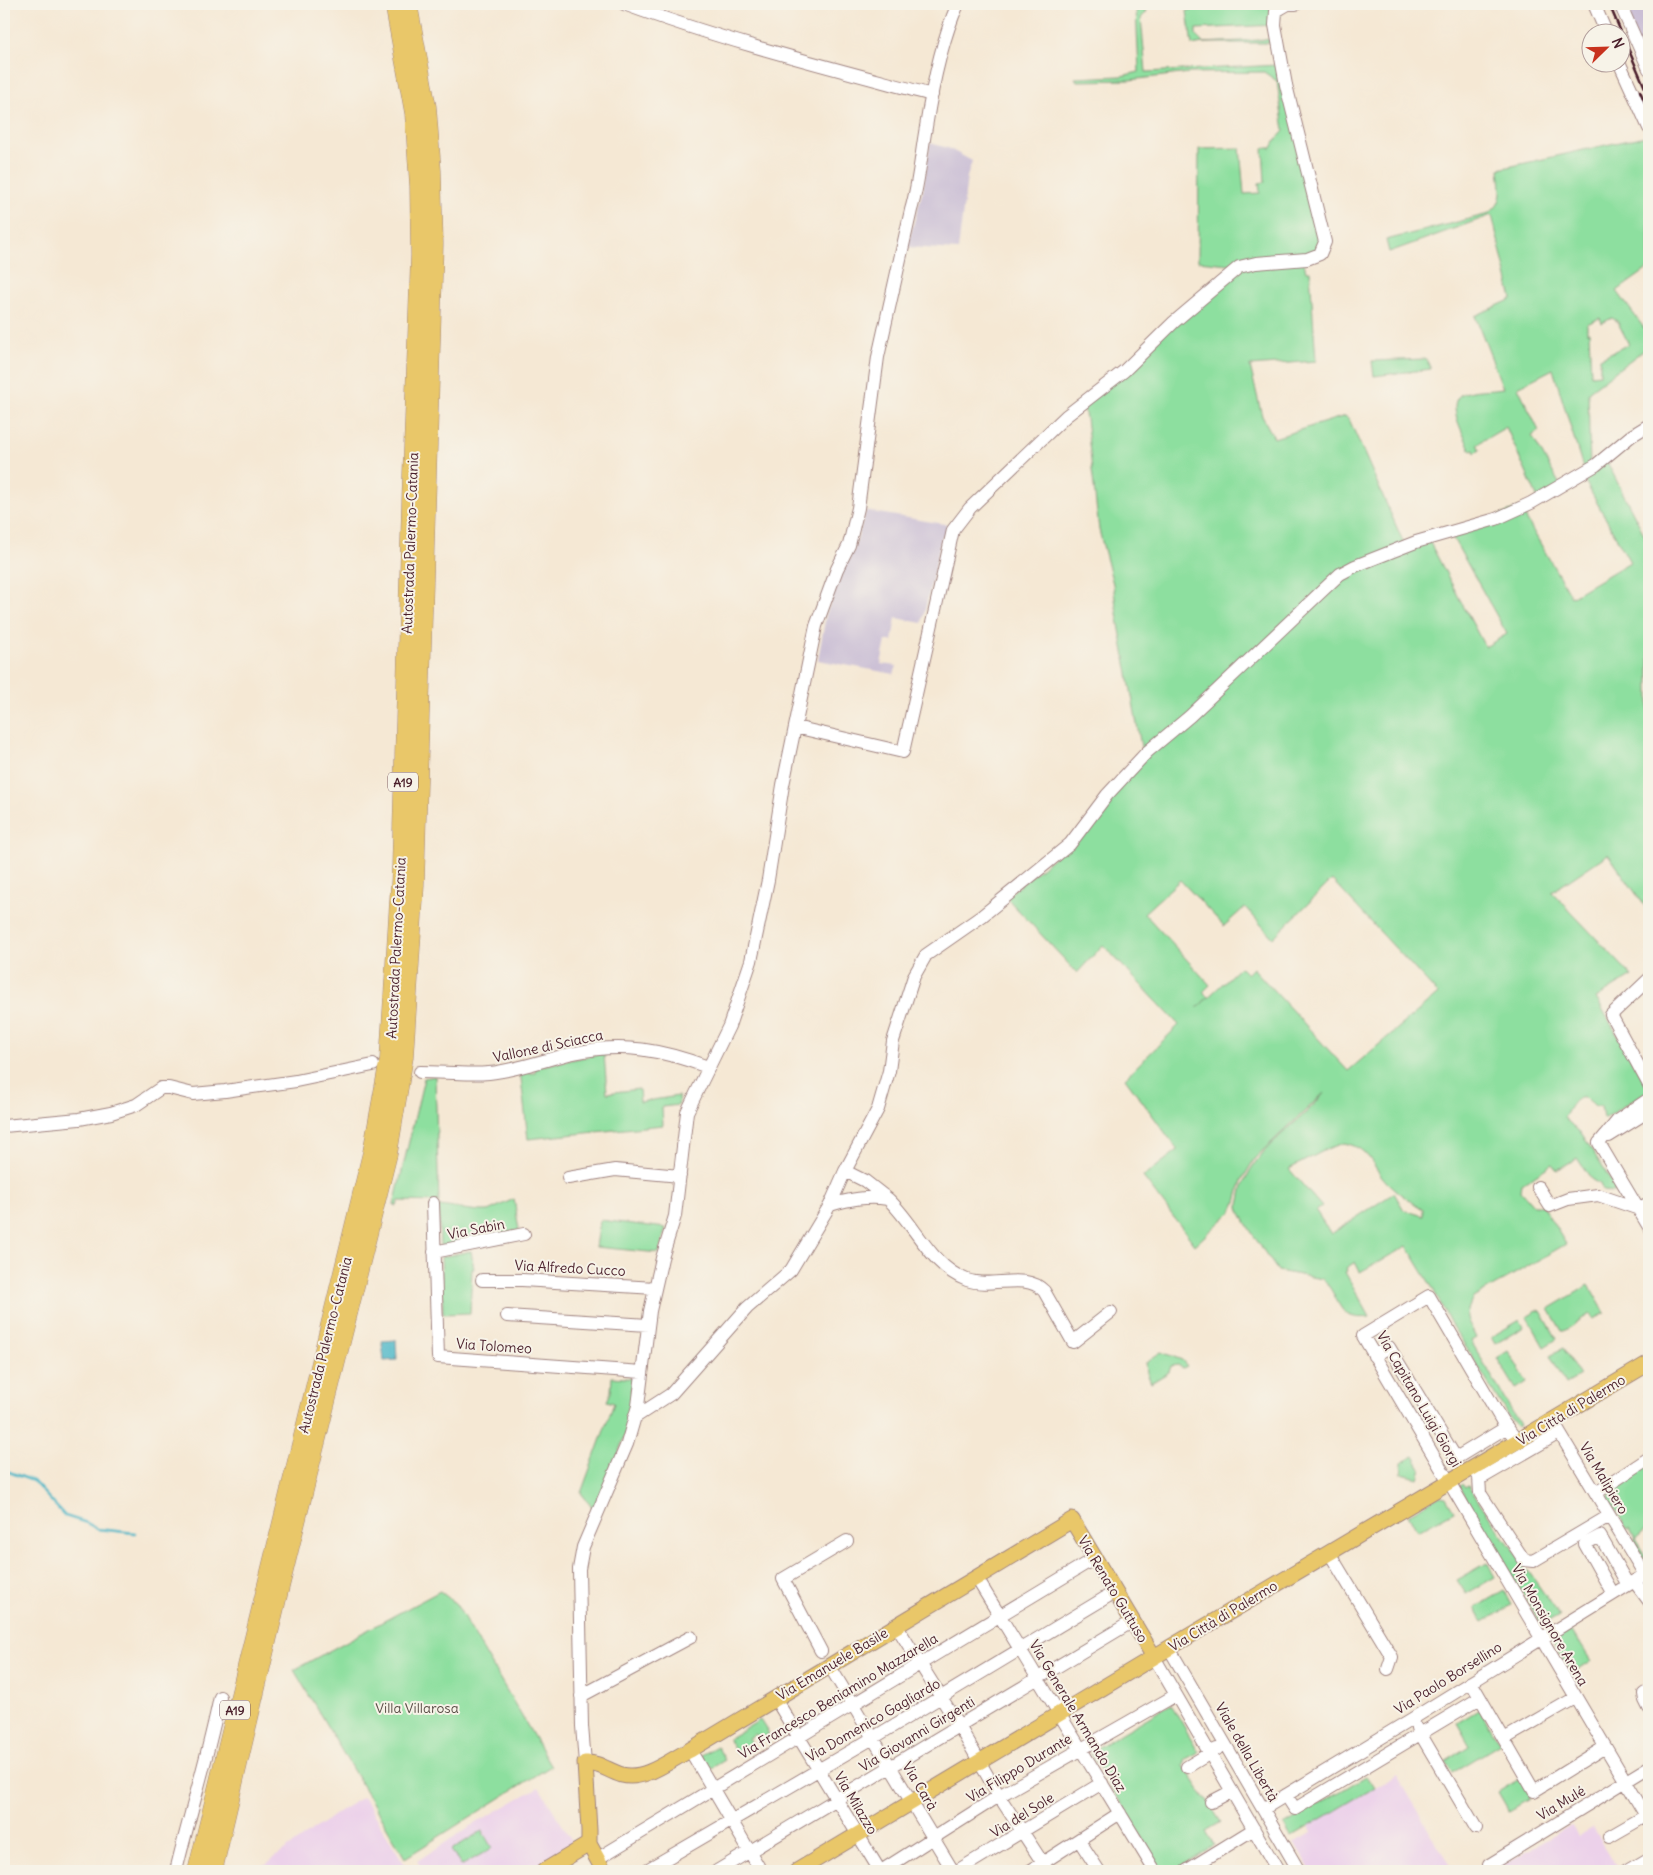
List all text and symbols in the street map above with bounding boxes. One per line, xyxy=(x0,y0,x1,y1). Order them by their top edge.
north arrow xyxy=(1580,22,1630,72)
text: N xyxy=(1608,35,1628,51)
street label: Autostrada Palermo-Catania xyxy=(398,452,422,634)
road number: A19 xyxy=(388,772,418,792)
street label: Autostrada Palermo-Catania xyxy=(382,857,410,1039)
street label: Vallone di Sciacca xyxy=(491,1026,605,1066)
street label: Via Sabin xyxy=(446,1215,506,1243)
street label: Autostrada Palermo-Catania xyxy=(294,1255,356,1435)
street label: Via Alfredo Cucco xyxy=(514,1256,626,1280)
street label: Via Capitano Luigi Giorgi xyxy=(1373,1328,1465,1470)
street label: Via Tolomeo xyxy=(455,1334,533,1358)
street label: Via Città di Palermo xyxy=(1513,1370,1629,1450)
street label: Via Malipiero xyxy=(1575,1439,1633,1517)
street label: Via Renato Guttuso xyxy=(1074,1532,1152,1646)
street label: Via Monsignore Arena xyxy=(1508,1561,1592,1689)
street label: Via Città di Palermo xyxy=(1165,1576,1281,1656)
street label: Via Emanuele Basile xyxy=(773,1624,891,1704)
street label: Via Francesco Beniamino Mazzarella xyxy=(735,1629,941,1763)
street label: Via Generale Armando Diaz xyxy=(1025,1637,1131,1796)
street label: Via Paolo Borsellino xyxy=(1391,1638,1505,1718)
street label: Via Domenico Gagliardo xyxy=(803,1674,943,1766)
street label: Via Giovanni Girgenti xyxy=(856,1692,978,1776)
park label: Villa Villarosa xyxy=(375,1699,459,1717)
street label: Viale della Libertà xyxy=(1211,1699,1283,1805)
road number: A19 xyxy=(220,1700,250,1720)
street label: Via Filippo Durante xyxy=(963,1730,1075,1806)
street label: Via Carà xyxy=(898,1758,942,1814)
street label: Via Milazzo xyxy=(830,1768,882,1838)
street label: Via Mulé xyxy=(1534,1782,1588,1824)
street label: Via del Sole xyxy=(987,1788,1057,1842)

